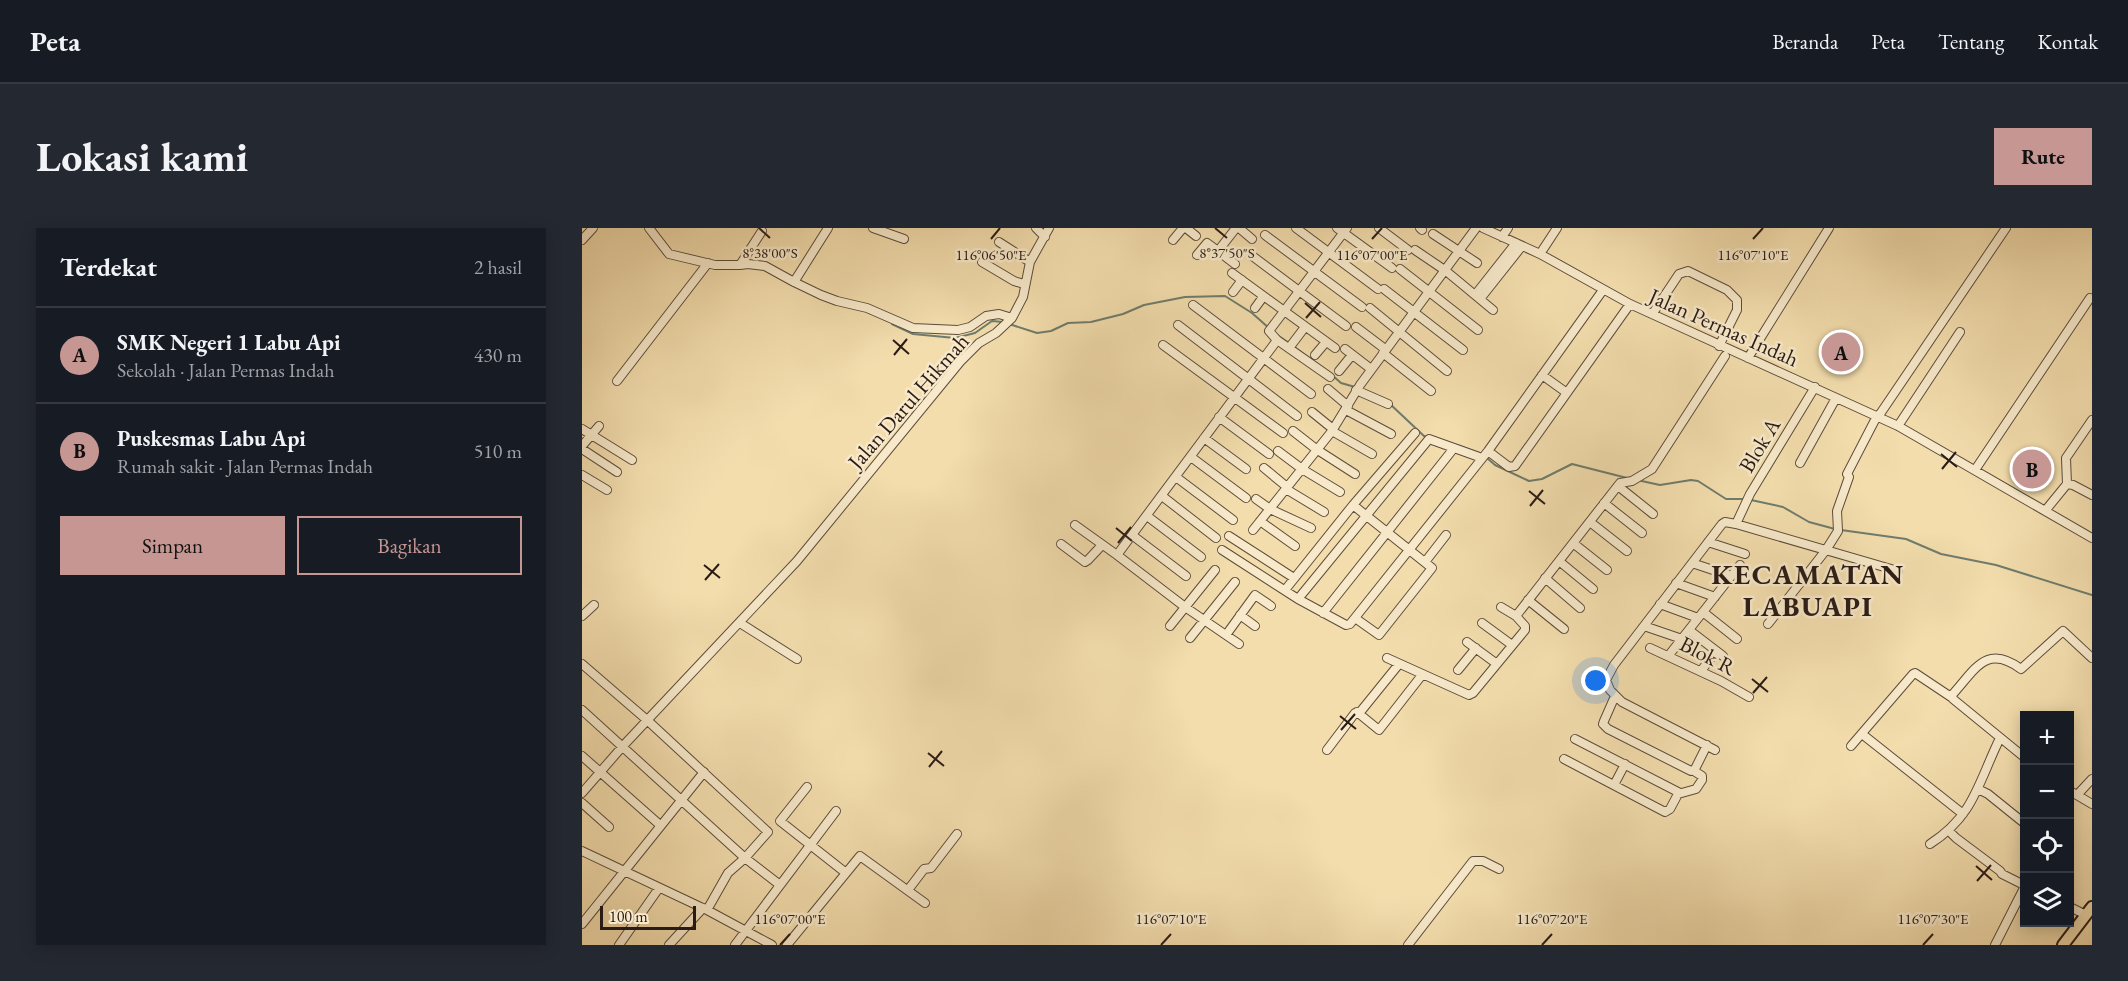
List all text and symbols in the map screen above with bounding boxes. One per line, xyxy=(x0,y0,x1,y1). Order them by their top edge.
text: Peta xyxy=(30,23,81,59)
text: Beranda xyxy=(1772,28,1838,55)
text: Peta xyxy=(1871,28,1905,55)
text: Tentang xyxy=(1938,28,2004,55)
text: Kontak xyxy=(2037,28,2098,55)
button: Rute xyxy=(1994,128,2092,185)
text: Lokasi kami xyxy=(36,129,248,184)
text: 8°38'00"S xyxy=(742,243,798,262)
text: 8°37'50"S xyxy=(1199,243,1255,262)
text: 116°06'50"E xyxy=(955,245,1027,264)
text: 116°07'00"E xyxy=(1336,245,1408,264)
text: 116°07'10"E xyxy=(1717,245,1789,264)
text: Terdekat xyxy=(60,250,157,284)
text: 2 hasil xyxy=(474,254,522,280)
street label: Jalan Permas Indah xyxy=(1643,281,1803,373)
street label: Jalan Darul Hikmah xyxy=(840,327,975,477)
text: SMK Negeri 1 Labu Api xyxy=(117,328,340,357)
pin: A xyxy=(1822,330,1860,374)
text: A xyxy=(72,342,87,368)
text: 430 m xyxy=(474,342,522,368)
text: Sekolah · Jalan Permas Indah xyxy=(117,357,335,383)
street label: Blok A xyxy=(1732,412,1787,478)
text: Puskesmas Labu Api xyxy=(117,424,306,453)
text: B xyxy=(73,438,86,464)
text: 510 m xyxy=(474,438,522,464)
pin: B xyxy=(2012,446,2052,492)
text: Rumah sakit · Jalan Permas Indah xyxy=(117,453,373,479)
button: Simpan xyxy=(60,516,285,575)
button: Bagikan xyxy=(297,516,522,575)
district label: KECAMATAN LABUAPI xyxy=(1711,556,1905,624)
street label: Blok R xyxy=(1675,629,1741,682)
your location xyxy=(1581,666,1610,695)
map controls xyxy=(2020,711,2074,927)
button: + xyxy=(2020,711,2074,765)
button: − xyxy=(2020,765,2074,819)
button: locate xyxy=(2020,819,2074,873)
button: layers xyxy=(2020,873,2074,927)
scale bar xyxy=(600,903,696,930)
text: 100 m xyxy=(609,906,648,927)
text: 116°07'00"E xyxy=(754,909,826,928)
text: 116°07'10"E xyxy=(1135,909,1207,928)
text: 116°07'20"E xyxy=(1516,909,1588,928)
text: 116°07'30"E xyxy=(1897,909,1969,928)

